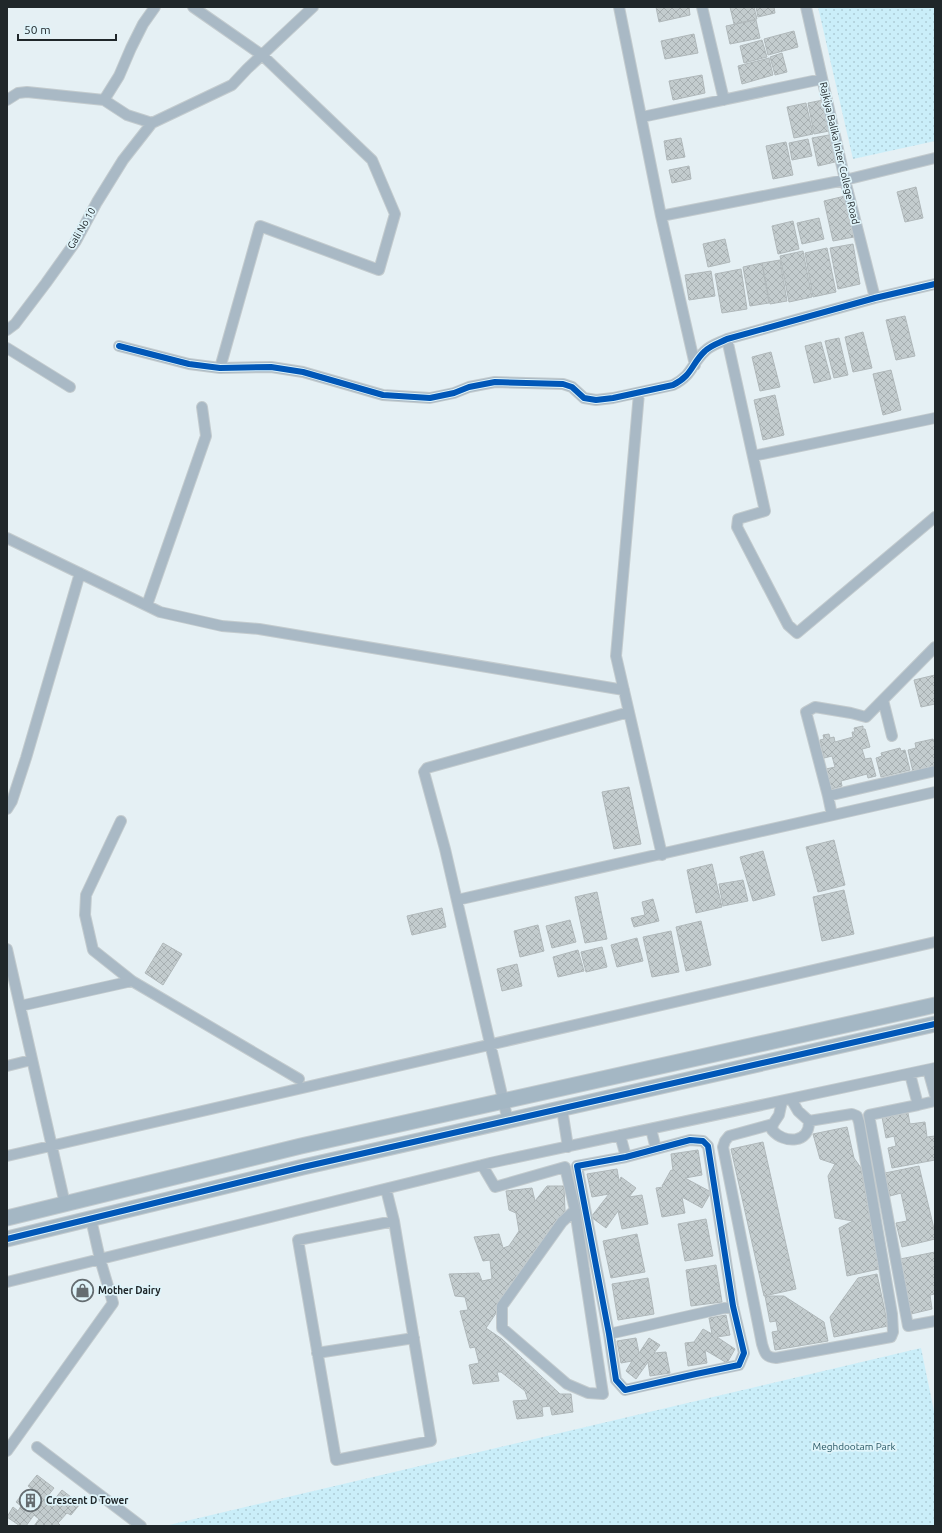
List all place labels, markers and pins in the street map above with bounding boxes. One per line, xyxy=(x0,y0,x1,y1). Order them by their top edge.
shop icon: Mother Dairy xyxy=(69,1277,95,1303)
place label: Mother Dairy xyxy=(98,1285,161,1296)
building icon: Crescent D Tower xyxy=(18,1487,44,1513)
place label: Crescent D Tower xyxy=(46,1495,129,1506)

